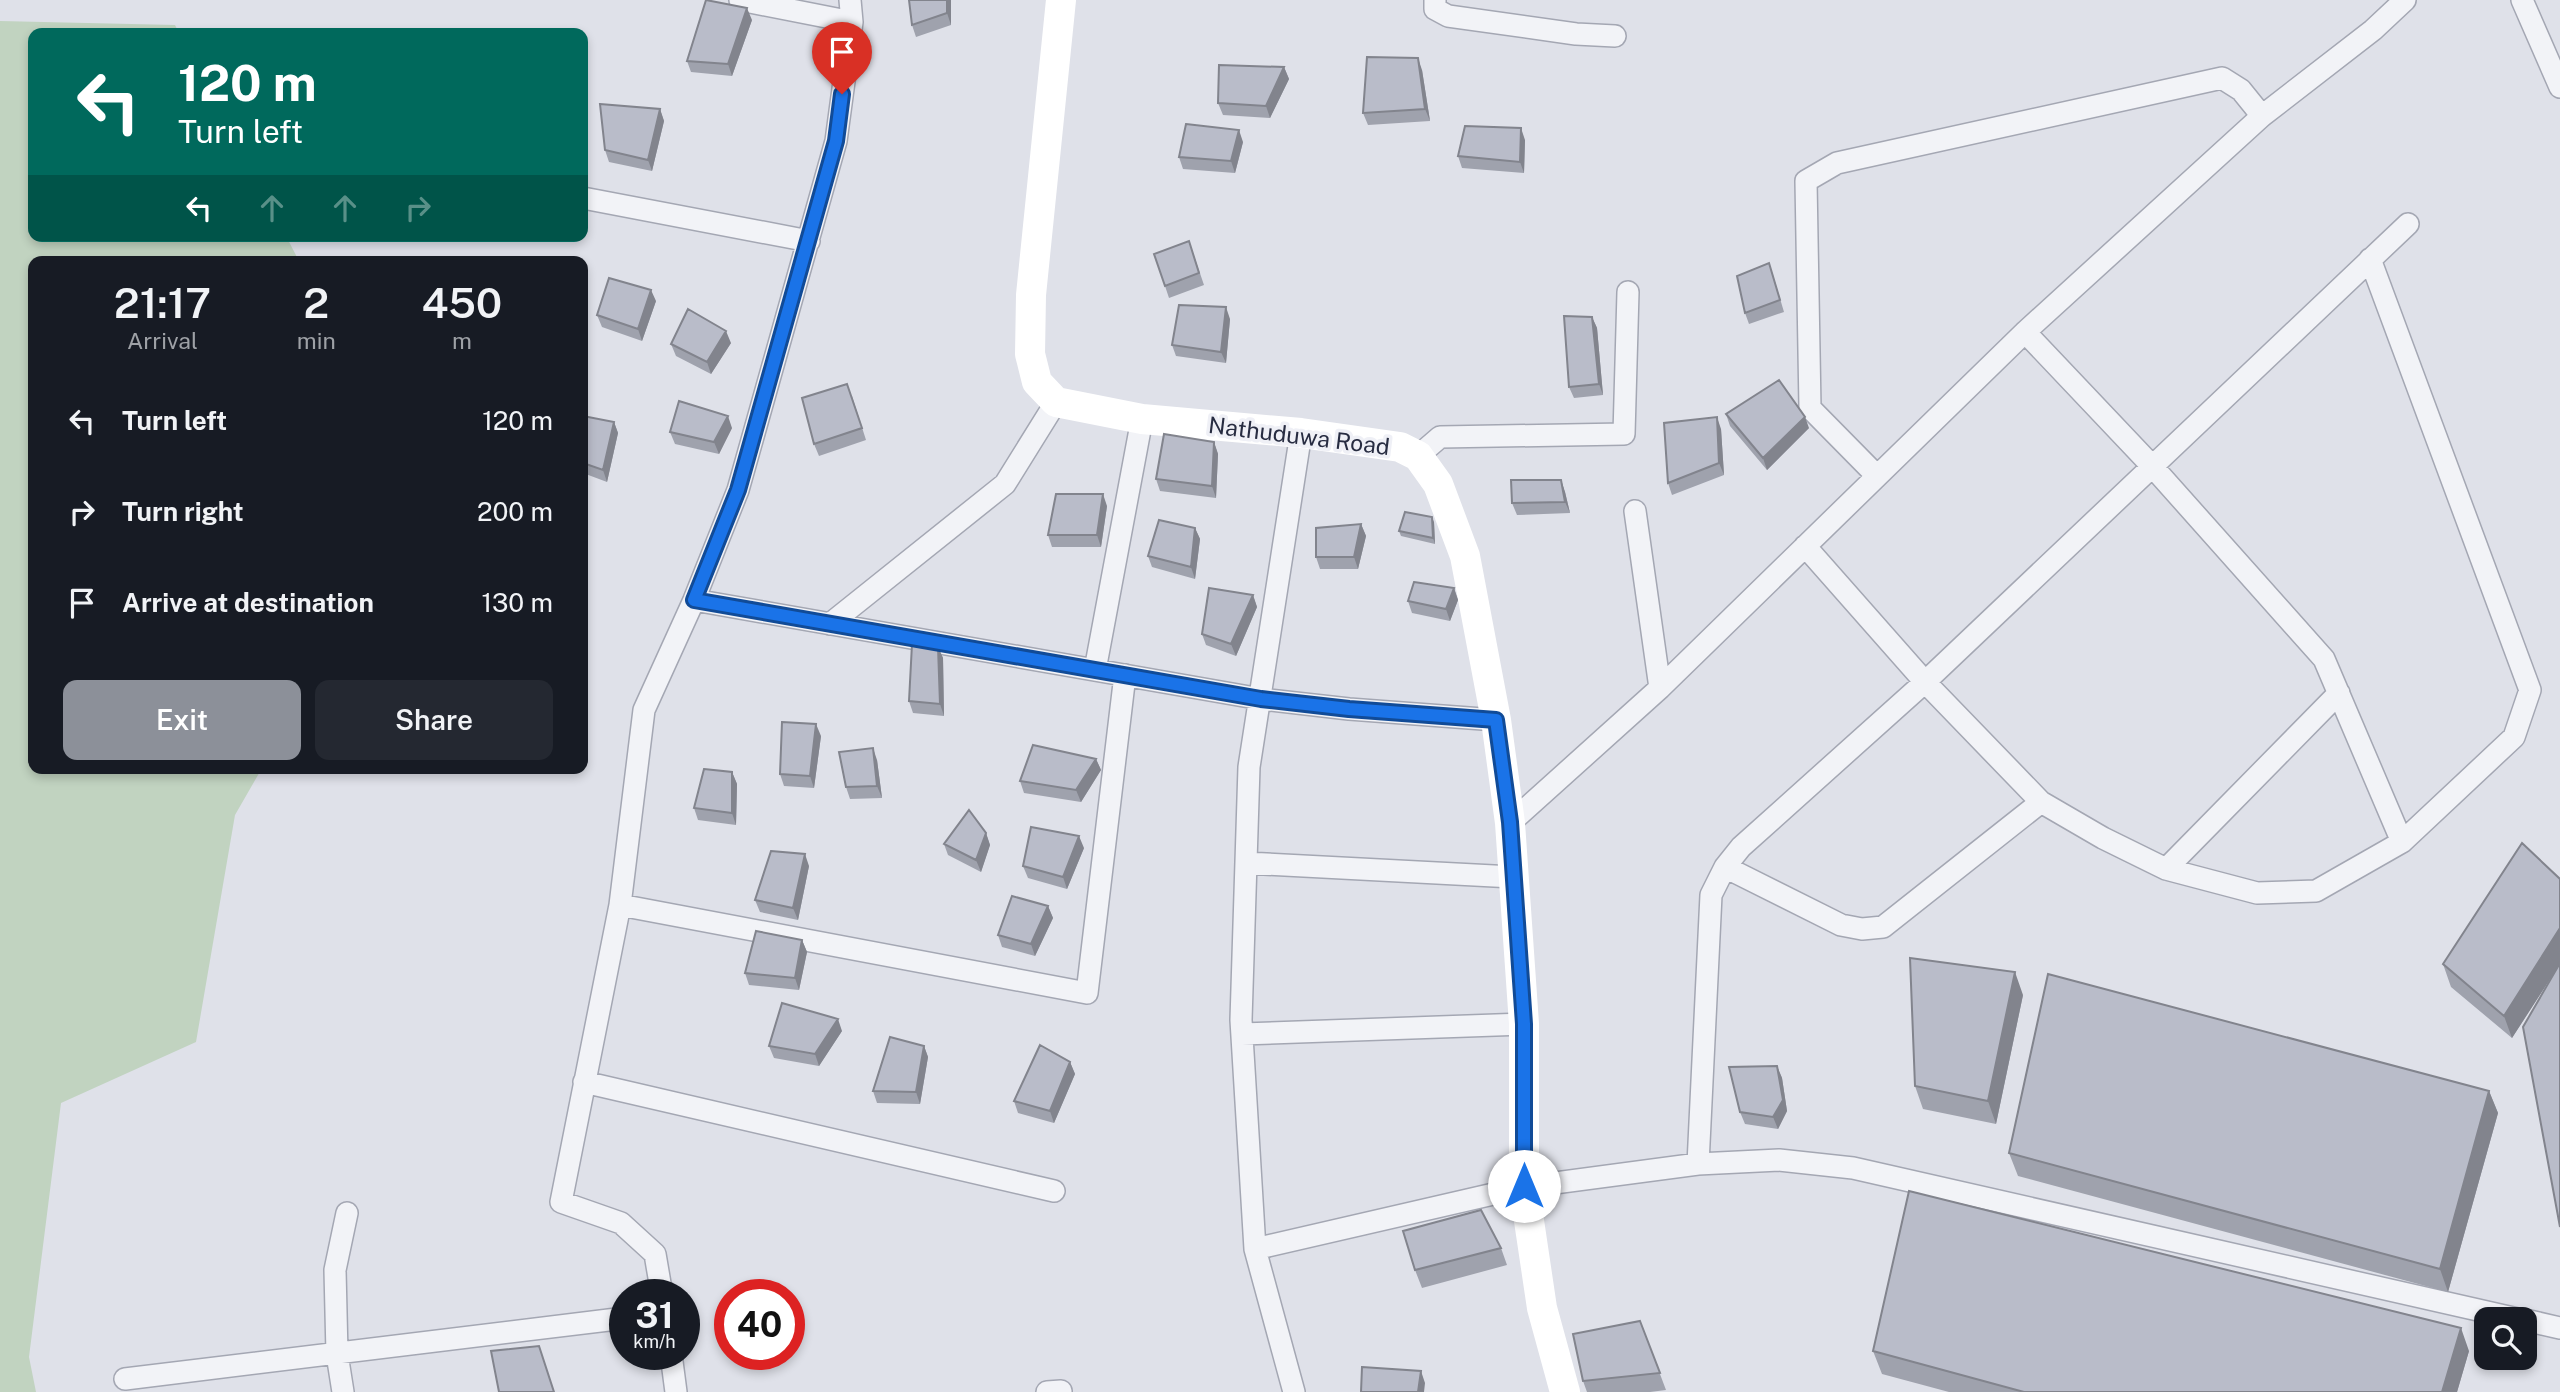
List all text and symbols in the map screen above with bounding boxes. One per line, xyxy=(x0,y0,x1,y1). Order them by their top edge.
pin xyxy=(812,22,872,94)
icon: arrive xyxy=(823,33,861,71)
text: 120 m xyxy=(178,54,317,112)
icon: left xyxy=(63,56,154,147)
text: Turn left xyxy=(178,113,303,150)
icon: left xyxy=(180,189,218,227)
icon: ahead xyxy=(253,189,291,227)
icon: ahead xyxy=(326,189,364,227)
icon: right xyxy=(399,189,437,227)
text: 21:17 xyxy=(114,278,211,327)
text: 2 xyxy=(303,278,329,327)
text: 450 xyxy=(422,278,502,327)
text: Arrival xyxy=(127,327,198,354)
text: min xyxy=(297,327,336,354)
text: m xyxy=(452,327,472,354)
icon: left xyxy=(63,402,101,440)
text: Turn left xyxy=(122,405,227,436)
text: 120 m xyxy=(482,405,553,436)
street label: Nathuduwa Road xyxy=(1207,411,1391,460)
icon: right xyxy=(63,493,101,531)
text: Turn right xyxy=(122,496,244,527)
text: 200 m xyxy=(477,496,553,527)
icon: arrive xyxy=(63,584,101,622)
text: Arrive at destination xyxy=(122,587,374,618)
text: 130 m xyxy=(481,587,553,618)
button: Exit xyxy=(63,680,301,760)
button: Share xyxy=(315,680,553,760)
position arrow xyxy=(1487,1149,1561,1223)
speed limit sign: 40 xyxy=(714,1279,805,1370)
text: 31 xyxy=(635,1295,674,1336)
map controls xyxy=(2474,1307,2537,1370)
button: search xyxy=(2474,1307,2537,1370)
text: km/h xyxy=(633,1331,676,1352)

